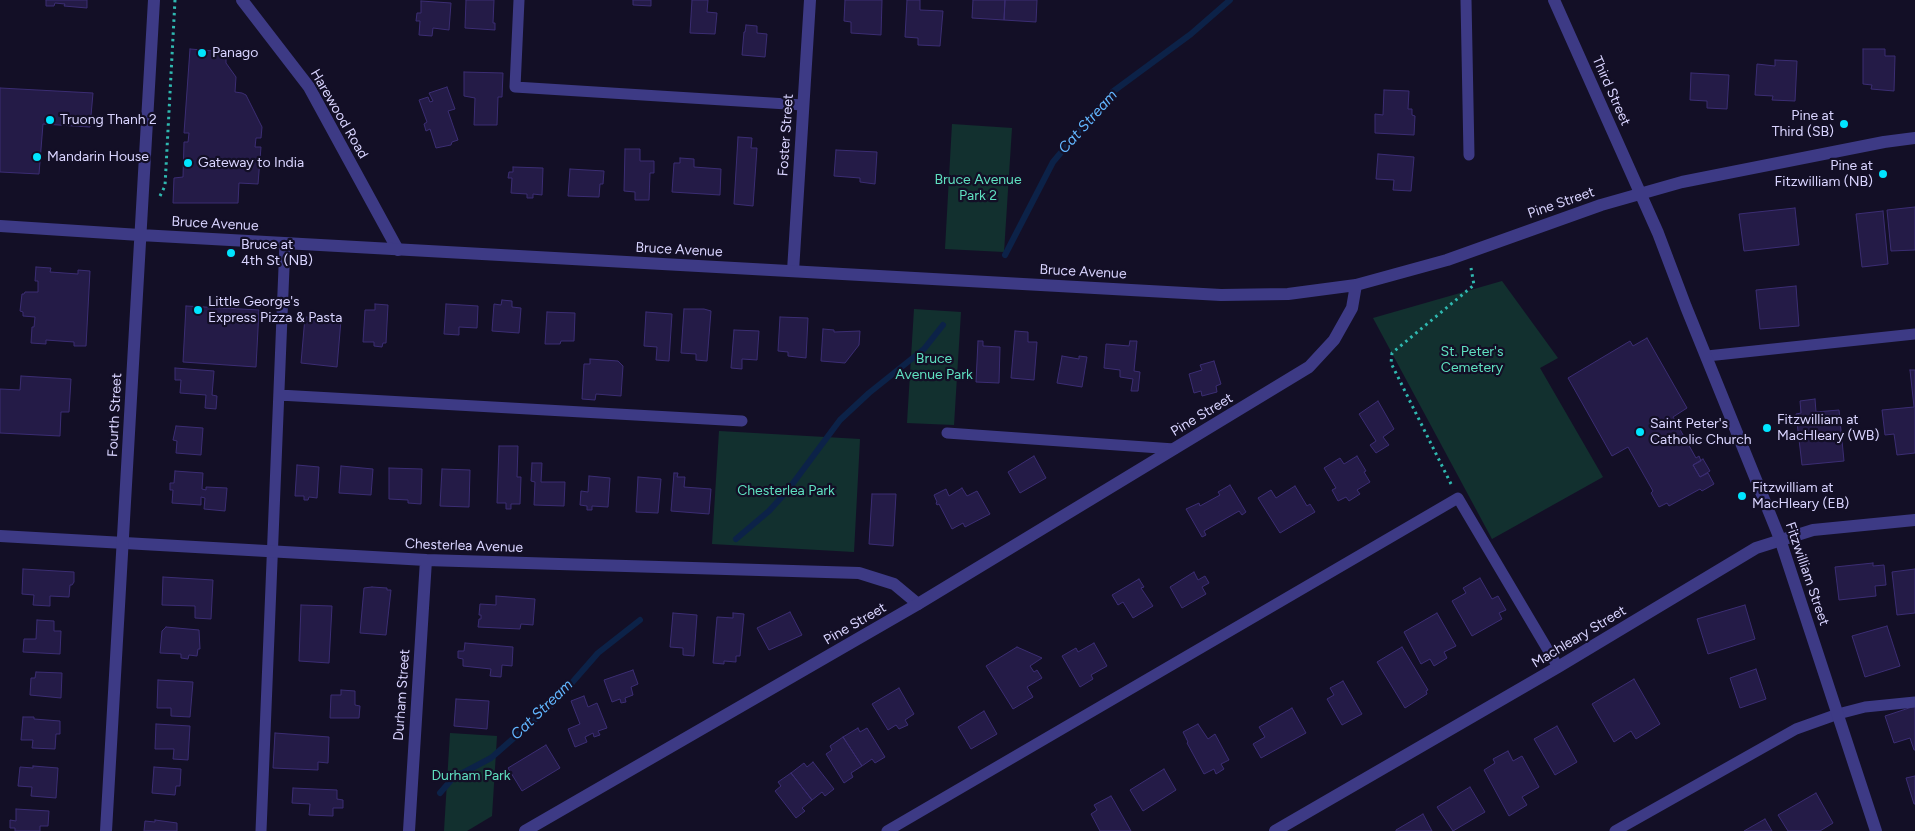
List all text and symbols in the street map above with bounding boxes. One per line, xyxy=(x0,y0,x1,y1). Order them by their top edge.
place label: Panago xyxy=(212,45,258,61)
marker: Panago xyxy=(196,47,208,59)
street label: Third Street xyxy=(1588,54,1634,128)
street label: Harewood Road xyxy=(307,66,371,162)
water label: Cat Stream xyxy=(1055,87,1121,157)
street label: Foster Street xyxy=(775,93,797,177)
place label: Pine at Third (SB) xyxy=(1772,108,1834,140)
place label: Truong Thanh 2 xyxy=(60,112,157,128)
marker: Truong Thanh 2 xyxy=(44,114,56,126)
marker: Pine at Third (SB) xyxy=(1838,118,1850,130)
place label: Mandarin House xyxy=(47,149,149,165)
marker: Mandarin House xyxy=(31,151,43,163)
place label: Gateway to India xyxy=(198,155,304,171)
marker: Gateway to India xyxy=(182,157,194,169)
place label: Pine at Fitzwilliam (NB) xyxy=(1775,158,1873,190)
marker: Pine at Fitzwilliam (NB) xyxy=(1877,168,1889,180)
park label: Bruce Avenue Park 2 xyxy=(934,172,1022,204)
street label: Pine Street xyxy=(1525,184,1597,222)
street label: Bruce Avenue xyxy=(171,213,259,235)
place label: Bruce at 4th St (NB) xyxy=(241,237,313,270)
street label: Bruce Avenue xyxy=(635,239,723,261)
marker: Bruce at 4th St (NB) xyxy=(225,247,237,259)
street label: Bruce Avenue xyxy=(1039,261,1127,283)
place label: Little George's Express Pizza & Pasta xyxy=(208,294,342,326)
marker: Little George's Express Pizza & Pasta xyxy=(192,304,204,316)
park label: St. Peter's Cemetery xyxy=(1441,344,1503,377)
park label: Bruce Avenue Park xyxy=(895,351,973,384)
street label: Fourth Street xyxy=(104,373,126,457)
street label: Pine Street xyxy=(1168,390,1236,440)
place label: Fitzwilliam at MacHleary (WB) xyxy=(1777,412,1879,444)
place label: Saint Peter's Catholic Church xyxy=(1650,416,1752,448)
marker: Fitzwilliam at MacHleary (WB) xyxy=(1761,422,1773,434)
marker: Saint Peter's Catholic Church xyxy=(1634,426,1646,438)
place label: Fitzwilliam at MacHleary (EB) xyxy=(1752,480,1849,512)
park label: Chesterlea Park xyxy=(737,483,835,499)
marker: Fitzwilliam at MacHleary (EB) xyxy=(1736,490,1748,502)
street label: Fitzwilliam Street xyxy=(1781,520,1833,628)
street label: Chesterlea Avenue xyxy=(405,536,523,556)
street label: Pine Street xyxy=(821,599,889,649)
street label: Machleary Street xyxy=(1529,602,1629,672)
street label: Durham Street xyxy=(390,649,414,741)
water label: Cat Stream xyxy=(507,676,577,744)
park label: Durham Park xyxy=(431,768,511,784)

